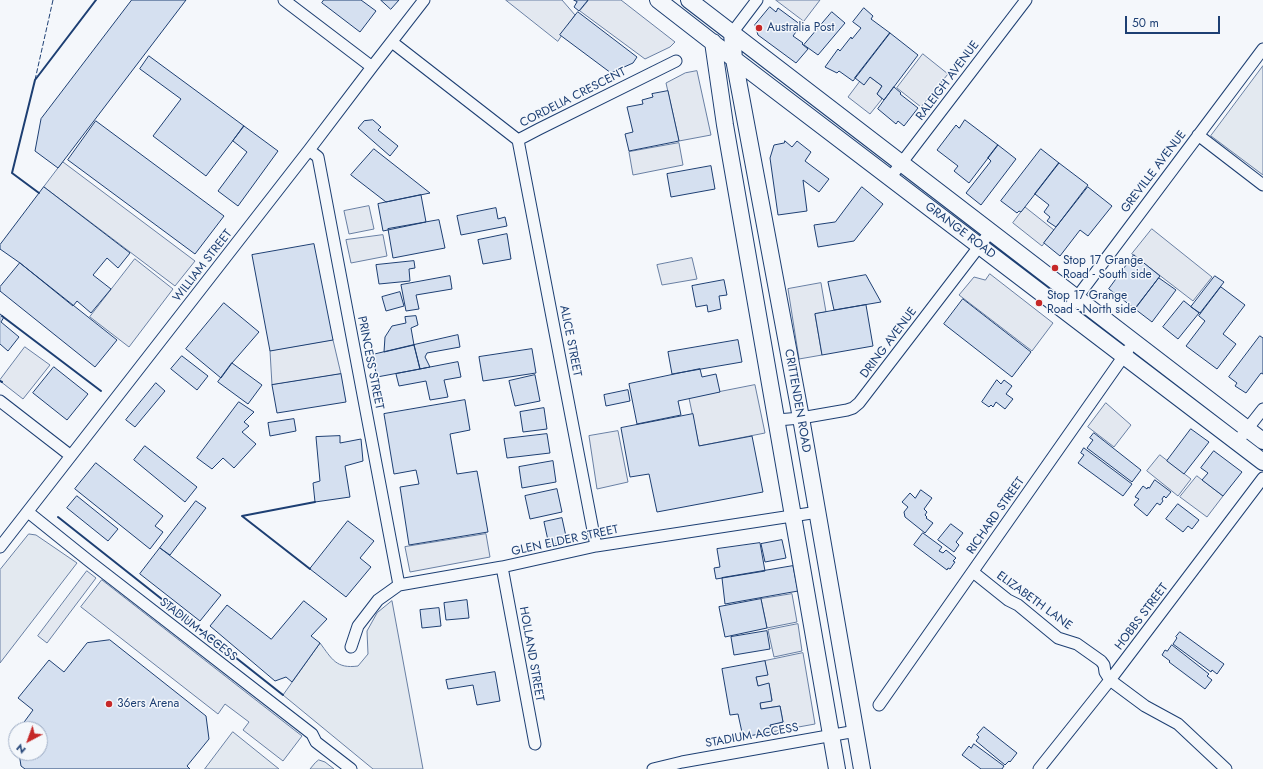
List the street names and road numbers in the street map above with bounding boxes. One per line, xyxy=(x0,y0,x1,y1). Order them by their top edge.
street label: RALEIGH AVENUE xyxy=(913,38,983,124)
street label: CORDELIA CRESCENT xyxy=(518,65,628,131)
street label: GREVILLE AVENUE xyxy=(1118,128,1190,216)
street label: GRANGE ROAD xyxy=(922,200,998,262)
street label: WILLIAM STREET xyxy=(170,227,236,305)
street label: ALICE STREET xyxy=(556,304,584,378)
street label: DRING AVENUE xyxy=(858,305,920,381)
street label: PRINCESS STREET xyxy=(354,315,386,411)
street label: CRITTENDEN ROAD xyxy=(781,348,813,454)
street label: RICHARD STREET xyxy=(964,475,1028,557)
street label: GLEN ELDER STREET xyxy=(510,523,620,559)
street label: ELIZABETH LANE xyxy=(993,569,1075,633)
street label: HOBBS STREET xyxy=(1112,581,1172,653)
street label: STADIUM ACCESS xyxy=(156,595,240,665)
street label: HOLLAND STREET xyxy=(516,606,546,702)
street label: STADIUM ACCESS xyxy=(704,721,800,751)

